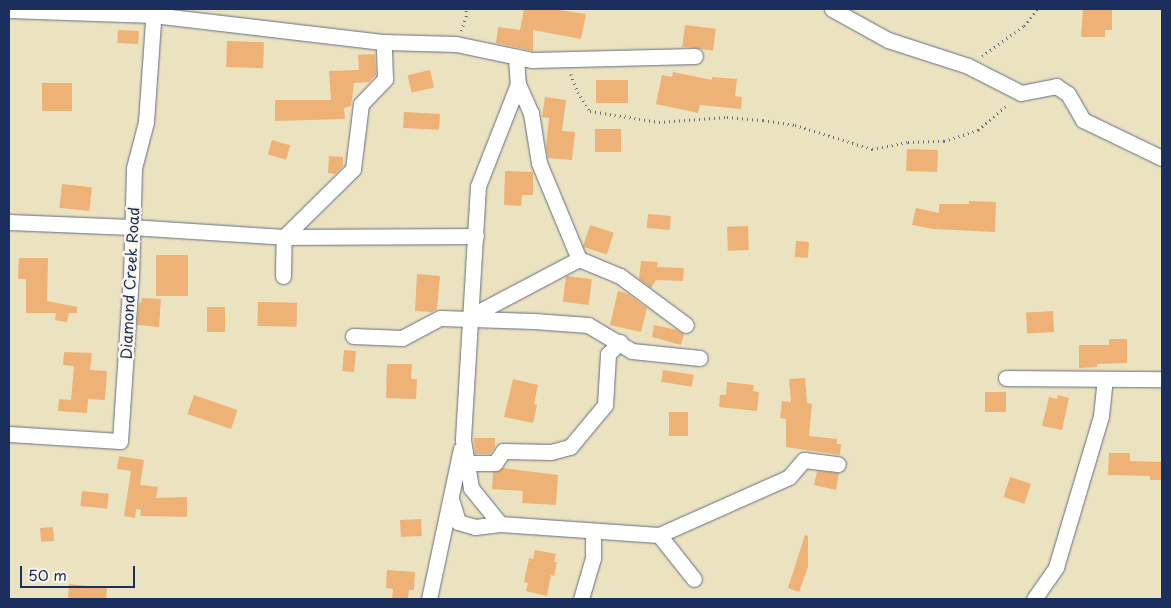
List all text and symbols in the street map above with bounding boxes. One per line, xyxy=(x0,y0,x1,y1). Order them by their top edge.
street label: Diamond Creek Road xyxy=(116,206,142,360)
scale bar xyxy=(22,556,138,588)
text: 50 m xyxy=(28,563,67,586)

